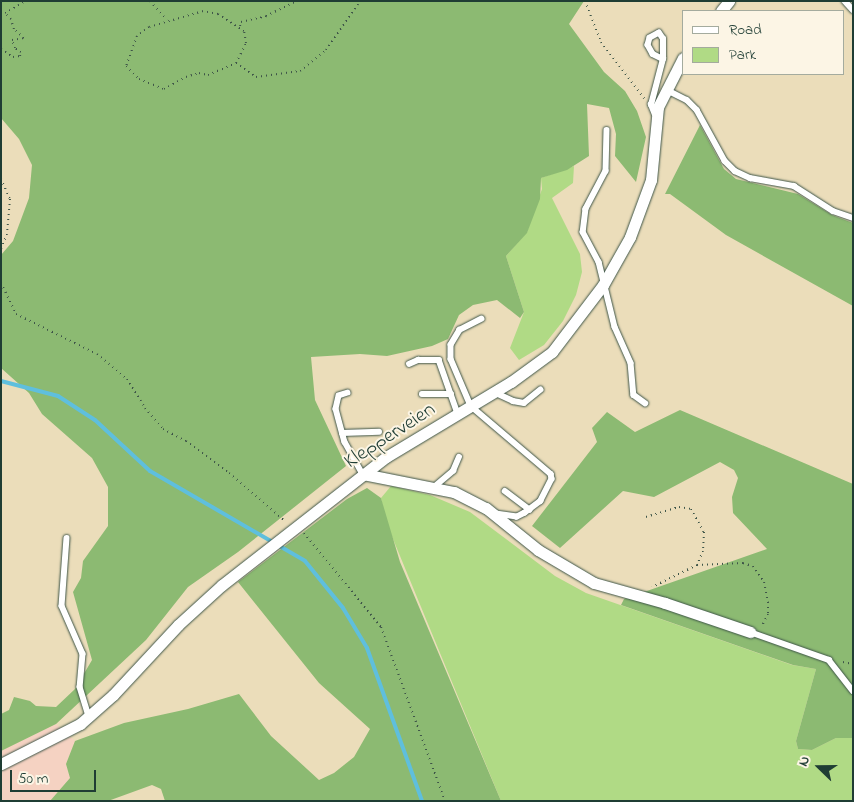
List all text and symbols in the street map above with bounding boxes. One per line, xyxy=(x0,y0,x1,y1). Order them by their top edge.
legend xyxy=(682,10,844,75)
text: Road xyxy=(729,19,762,41)
text: Park xyxy=(729,44,756,66)
street label: Klepperveien xyxy=(340,397,440,475)
north arrow xyxy=(794,742,844,792)
text: N xyxy=(793,753,816,770)
scale bar xyxy=(12,760,99,792)
text: 50 m xyxy=(18,768,48,790)

